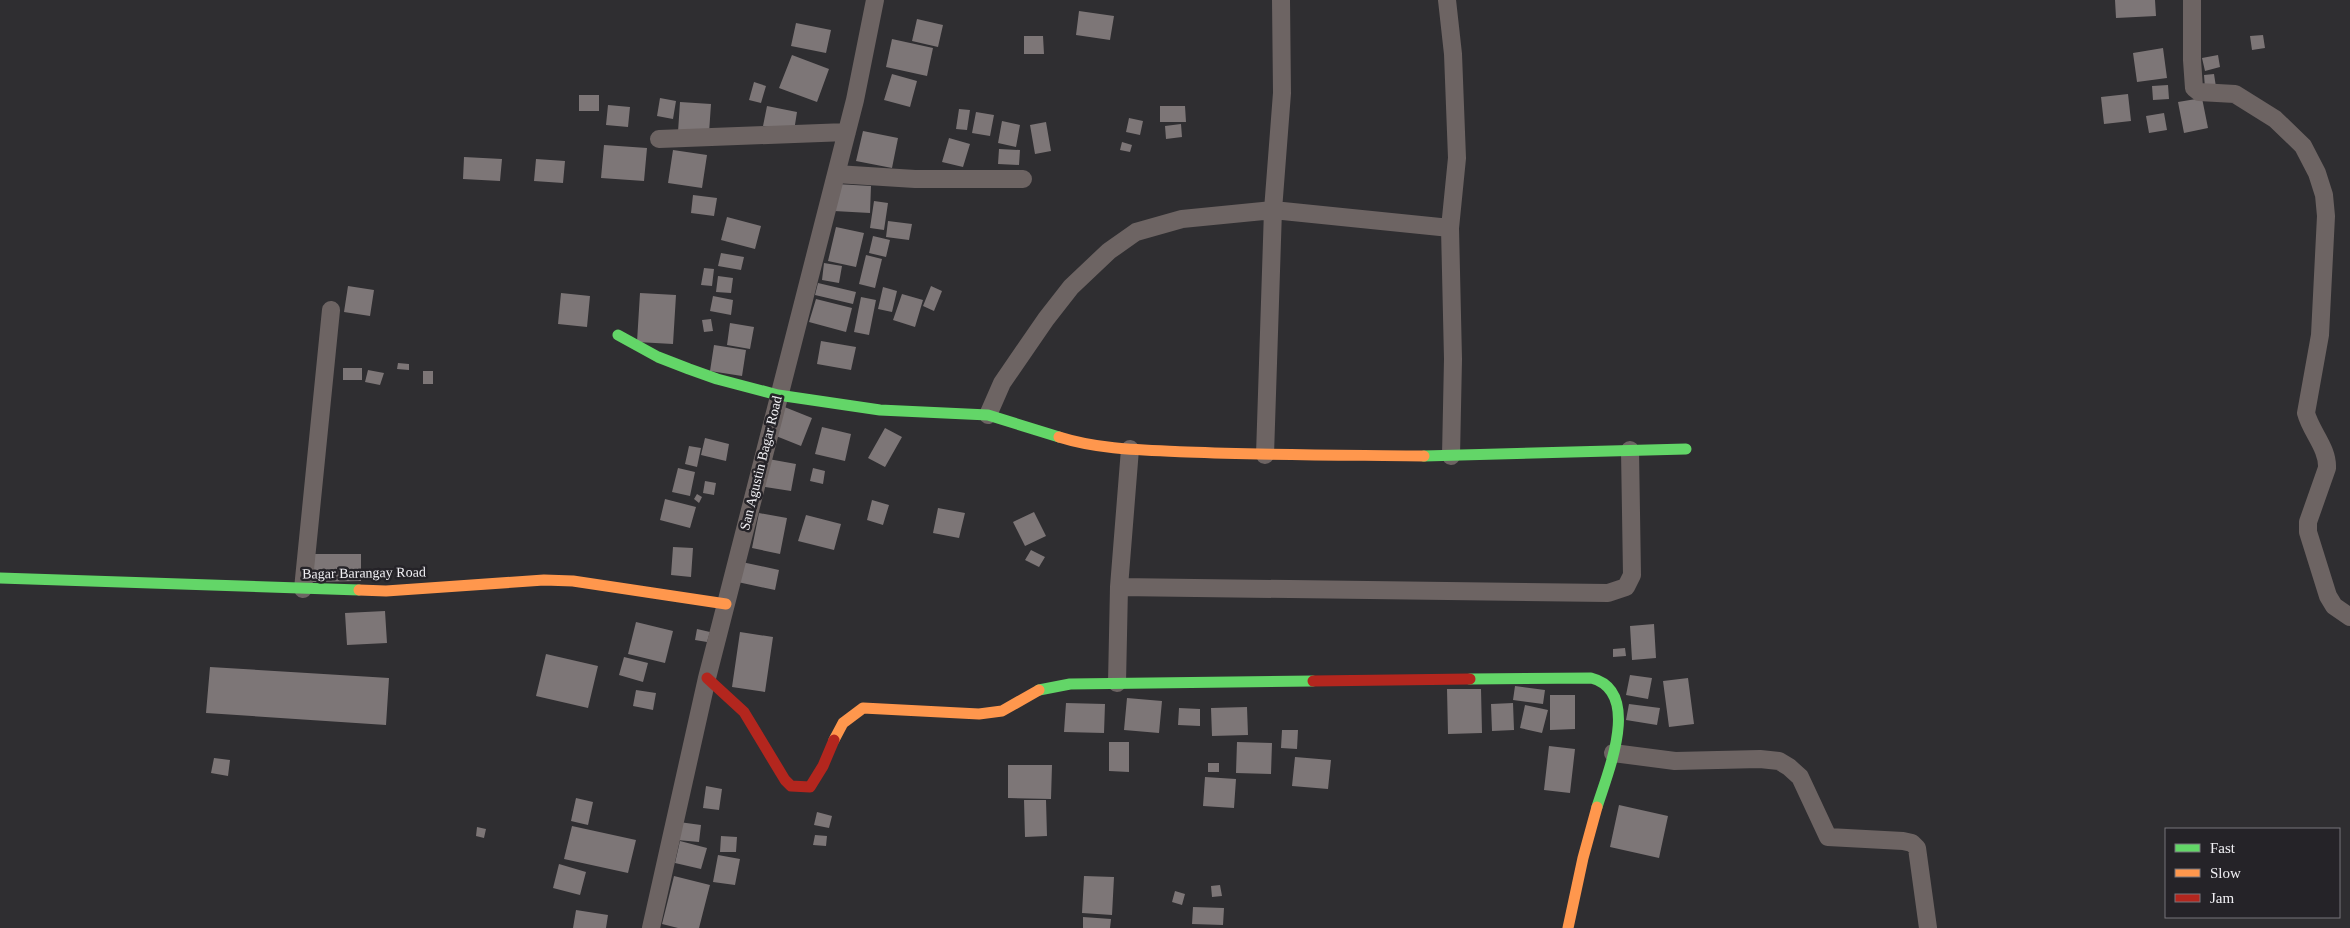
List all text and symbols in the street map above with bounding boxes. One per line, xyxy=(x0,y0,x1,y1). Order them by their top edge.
street label: San Agustin Bagar Road xyxy=(737,394,785,532)
street label: Bagar Barangay Road xyxy=(302,564,426,582)
legend xyxy=(2165,828,2340,918)
text: Fast xyxy=(2210,840,2236,856)
text: Slow xyxy=(2210,865,2241,881)
text: Jam xyxy=(2210,890,2234,906)

